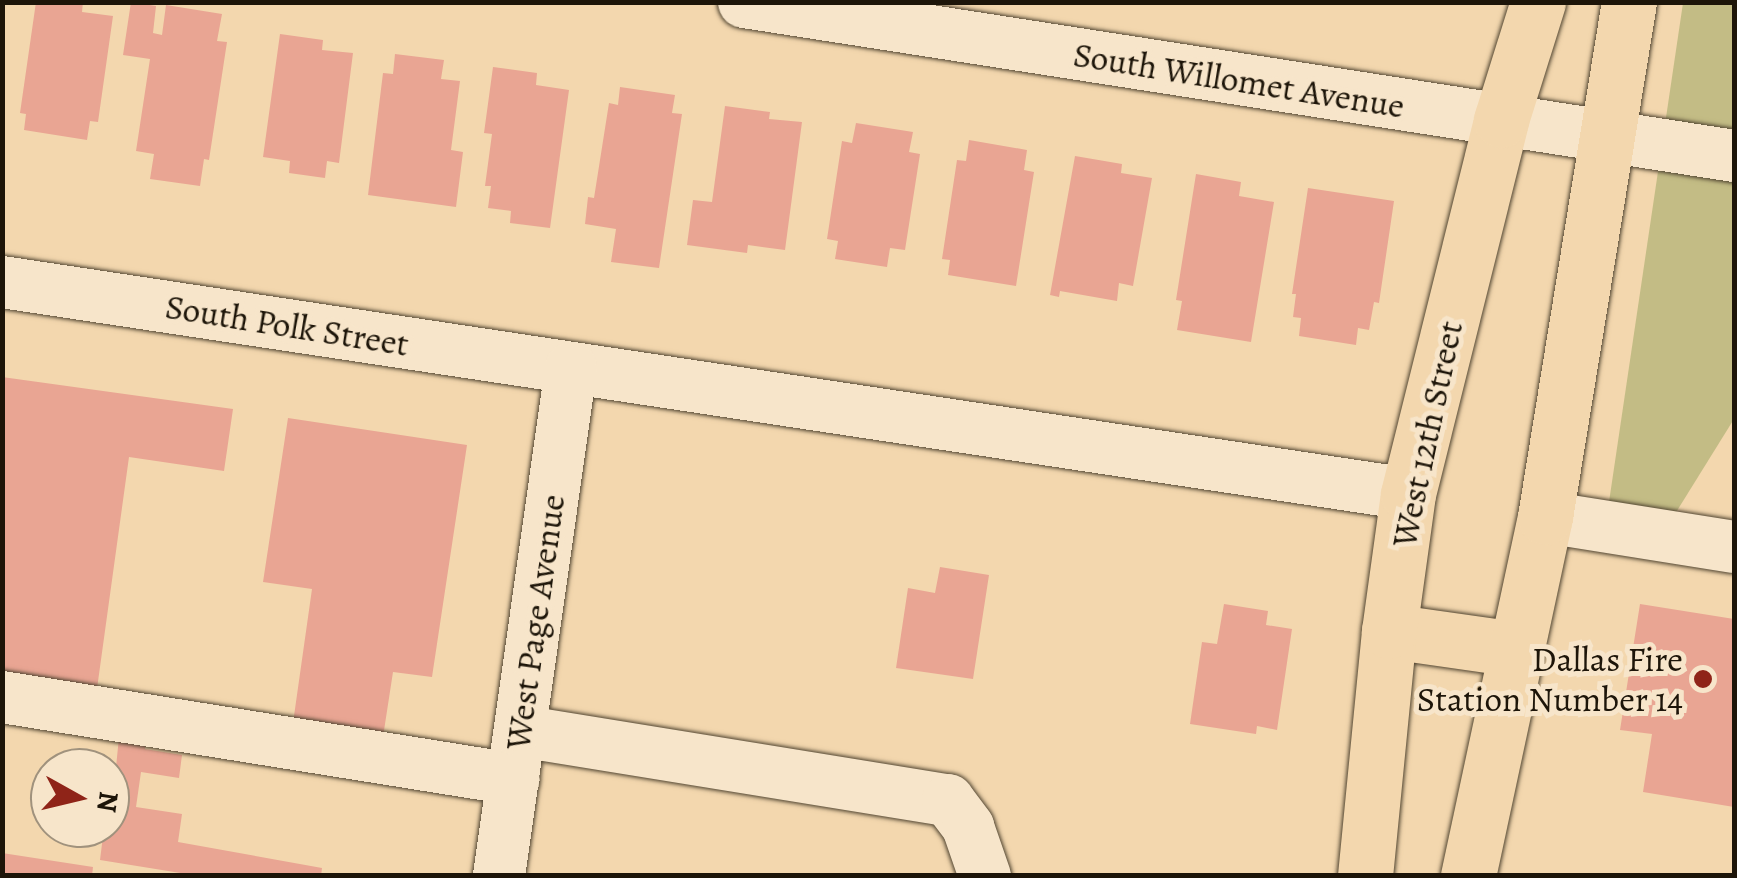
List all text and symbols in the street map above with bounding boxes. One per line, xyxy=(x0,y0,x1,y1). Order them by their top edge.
street label: South Willomet Avenue xyxy=(1071,33,1407,127)
street label: South Polk Street xyxy=(162,285,412,365)
street label: West 12th Street xyxy=(1383,317,1471,551)
street label: West Page Avenue xyxy=(496,492,574,752)
place label: Dallas Fire Station Number 14 xyxy=(1417,638,1683,720)
marker: Dallas Fire Station Number 14 xyxy=(1692,668,1714,690)
north arrow xyxy=(30,748,130,848)
text: N xyxy=(87,789,128,815)

